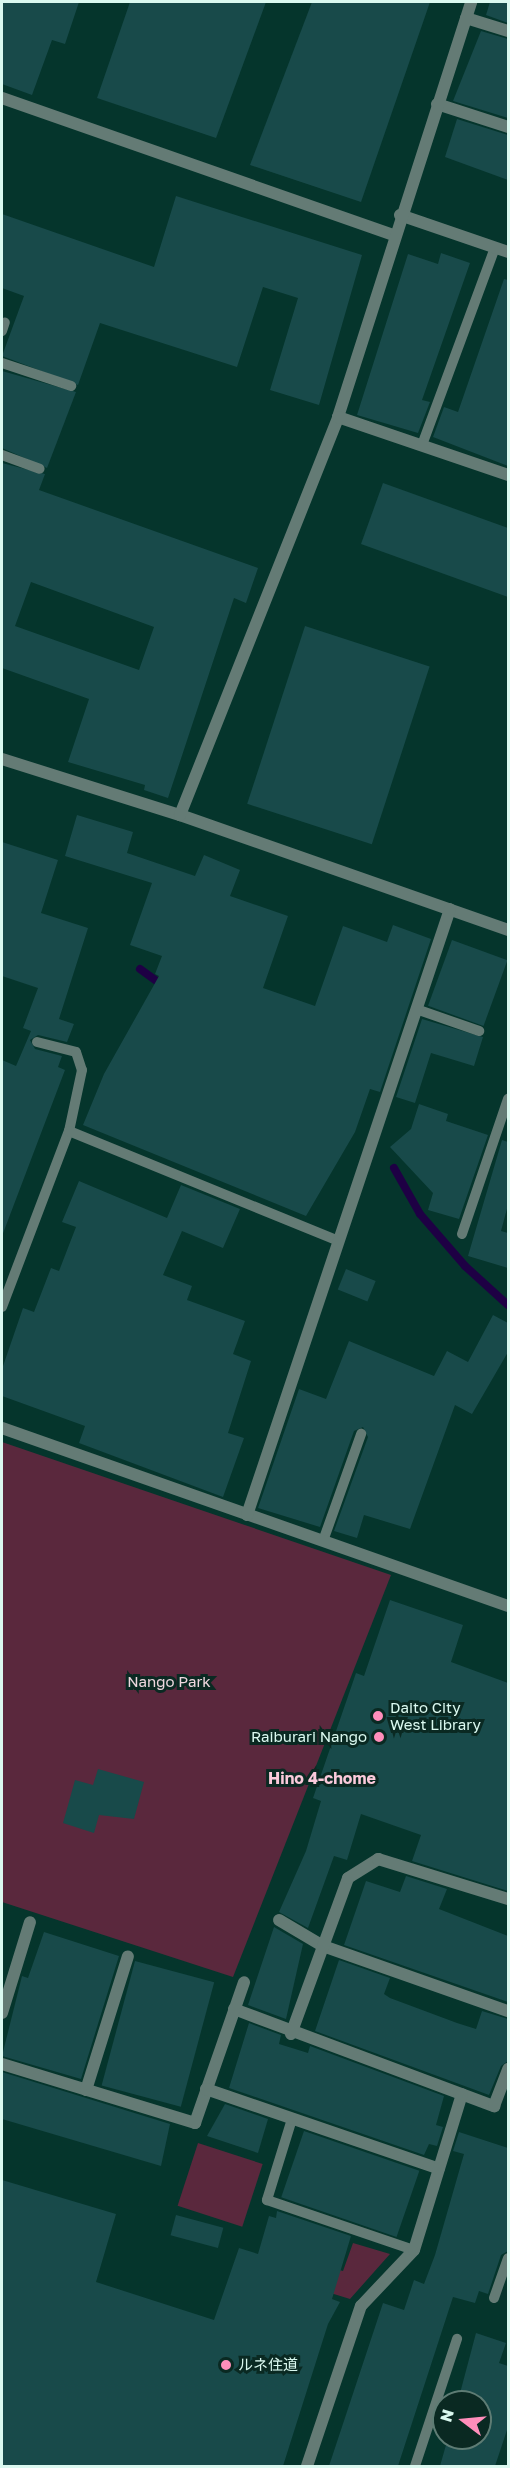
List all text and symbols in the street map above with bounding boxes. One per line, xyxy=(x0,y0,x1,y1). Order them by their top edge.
park label: Nango Park xyxy=(127,1673,211,1691)
place label: Daito City West Library xyxy=(390,1698,481,1733)
marker: Daito City West Library xyxy=(371,1709,385,1723)
place label: Raiburari Nango xyxy=(251,1728,367,1746)
marker: Raiburari Nango xyxy=(372,1730,386,1744)
district label: Hino 4-chome xyxy=(268,1768,376,1788)
place label: ルネ住道 xyxy=(238,2356,298,2374)
marker: ルネ住道 xyxy=(219,2358,233,2372)
north arrow xyxy=(432,2390,492,2450)
text: N xyxy=(435,2407,458,2424)

